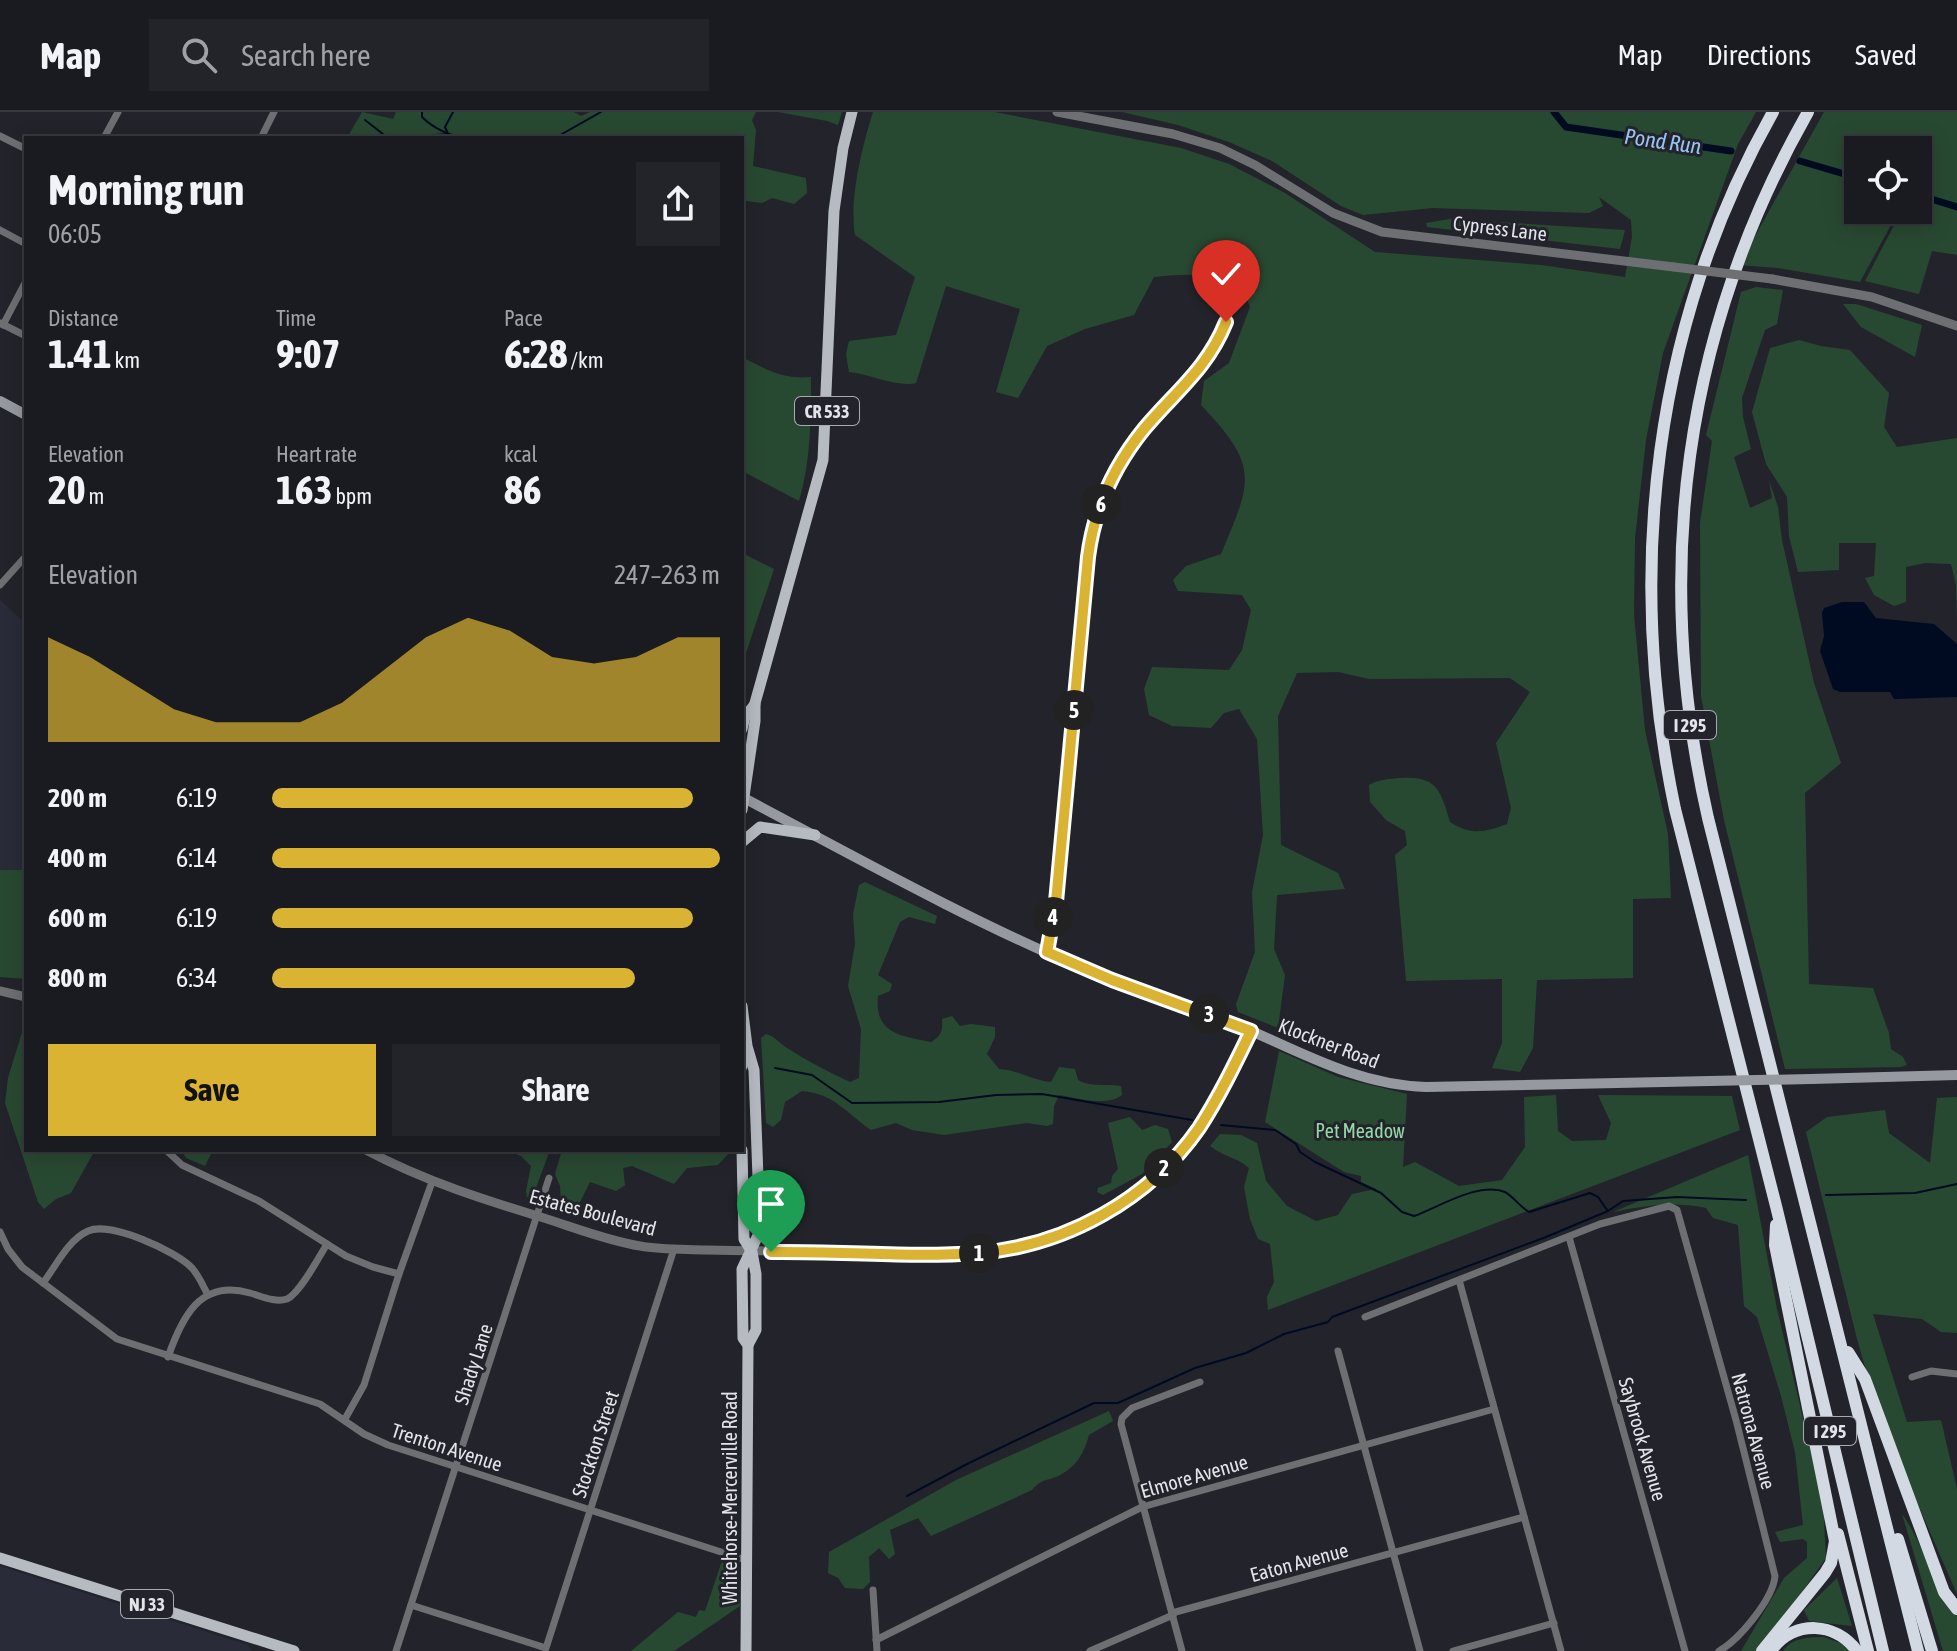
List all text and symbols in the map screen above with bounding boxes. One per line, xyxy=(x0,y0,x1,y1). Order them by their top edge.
search box xyxy=(149,19,709,91)
icon: search xyxy=(177,33,221,77)
text: Map xyxy=(40,34,101,77)
text: Search here xyxy=(241,38,371,72)
text: Map xyxy=(1618,39,1663,71)
text: Directions xyxy=(1707,39,1811,71)
text: Saved xyxy=(1855,39,1917,71)
water label: Pond Run xyxy=(1623,123,1703,159)
map controls xyxy=(1844,136,1932,224)
button: locate xyxy=(1844,136,1932,224)
button: share xyxy=(636,162,720,246)
text: Morning run xyxy=(48,164,244,214)
street label: Cypress Lane xyxy=(1452,211,1548,245)
text: 06:05 xyxy=(48,219,102,249)
pin xyxy=(1192,240,1260,322)
icon: check xyxy=(1204,252,1248,296)
text: Distance xyxy=(48,305,119,331)
text: Time xyxy=(276,305,316,331)
text: Pace xyxy=(504,305,543,331)
text: 1.41 xyxy=(48,331,112,376)
text: 9:07 xyxy=(276,331,340,376)
text: 6:28 xyxy=(504,331,568,376)
text: km xyxy=(112,347,140,373)
text: /km xyxy=(568,347,604,373)
road number: CR 533 xyxy=(795,397,859,425)
text: Elevation xyxy=(48,441,124,467)
text: Heart rate xyxy=(276,441,357,467)
text: kcal xyxy=(504,441,537,467)
text: 20 xyxy=(48,467,86,512)
text: 163 xyxy=(276,467,332,512)
text: 86 xyxy=(504,467,542,512)
text: m xyxy=(86,483,104,509)
text: bpm xyxy=(332,483,372,509)
pin: 6 xyxy=(1081,484,1121,524)
text: 6 xyxy=(1096,491,1106,517)
text: Elevation xyxy=(48,560,138,590)
text: 247–263 m xyxy=(614,560,720,590)
pin: 5 xyxy=(1054,690,1094,730)
text: 5 xyxy=(1069,697,1079,723)
road number: I 295 xyxy=(1664,711,1716,739)
text: 200 m xyxy=(48,783,107,813)
text: 6:19 xyxy=(176,783,217,813)
text: 400 m xyxy=(48,843,107,873)
text: 6:14 xyxy=(176,843,217,873)
pin: 4 xyxy=(1033,897,1073,937)
text: 600 m xyxy=(48,903,107,933)
text: 6:19 xyxy=(176,903,217,933)
text: 4 xyxy=(1048,904,1058,930)
text: 800 m xyxy=(48,963,107,993)
text: 6:34 xyxy=(176,963,217,993)
pin: 3 xyxy=(1189,994,1229,1034)
text: 3 xyxy=(1204,1001,1214,1027)
street label: Klockner Road xyxy=(1275,1013,1383,1073)
button: Save xyxy=(48,1044,376,1136)
button: Share xyxy=(392,1044,720,1136)
park label: Pet Meadow xyxy=(1315,1119,1405,1142)
pin: 2 xyxy=(1144,1148,1184,1188)
text: 2 xyxy=(1159,1155,1169,1181)
pin xyxy=(737,1170,805,1252)
icon: arrive xyxy=(749,1182,793,1226)
street label: Estates Boulevard xyxy=(527,1184,659,1240)
pin: 1 xyxy=(959,1233,999,1273)
text: 1 xyxy=(974,1240,984,1266)
street label: Shady Lane xyxy=(449,1321,497,1407)
street label: Natrona Avenue xyxy=(1727,1370,1781,1492)
street label: Saybrook Avenue xyxy=(1614,1375,1672,1503)
street label: Stockton Street xyxy=(567,1388,623,1500)
street label: Whitehorse-Mercerville Road xyxy=(718,1391,741,1605)
road number: I 295 xyxy=(1804,1417,1856,1445)
street label: Trenton Avenue xyxy=(389,1418,505,1476)
street label: Elmore Avenue xyxy=(1138,1450,1250,1502)
street label: Eaton Avenue xyxy=(1247,1538,1351,1586)
road number: NJ 33 xyxy=(121,1590,173,1618)

